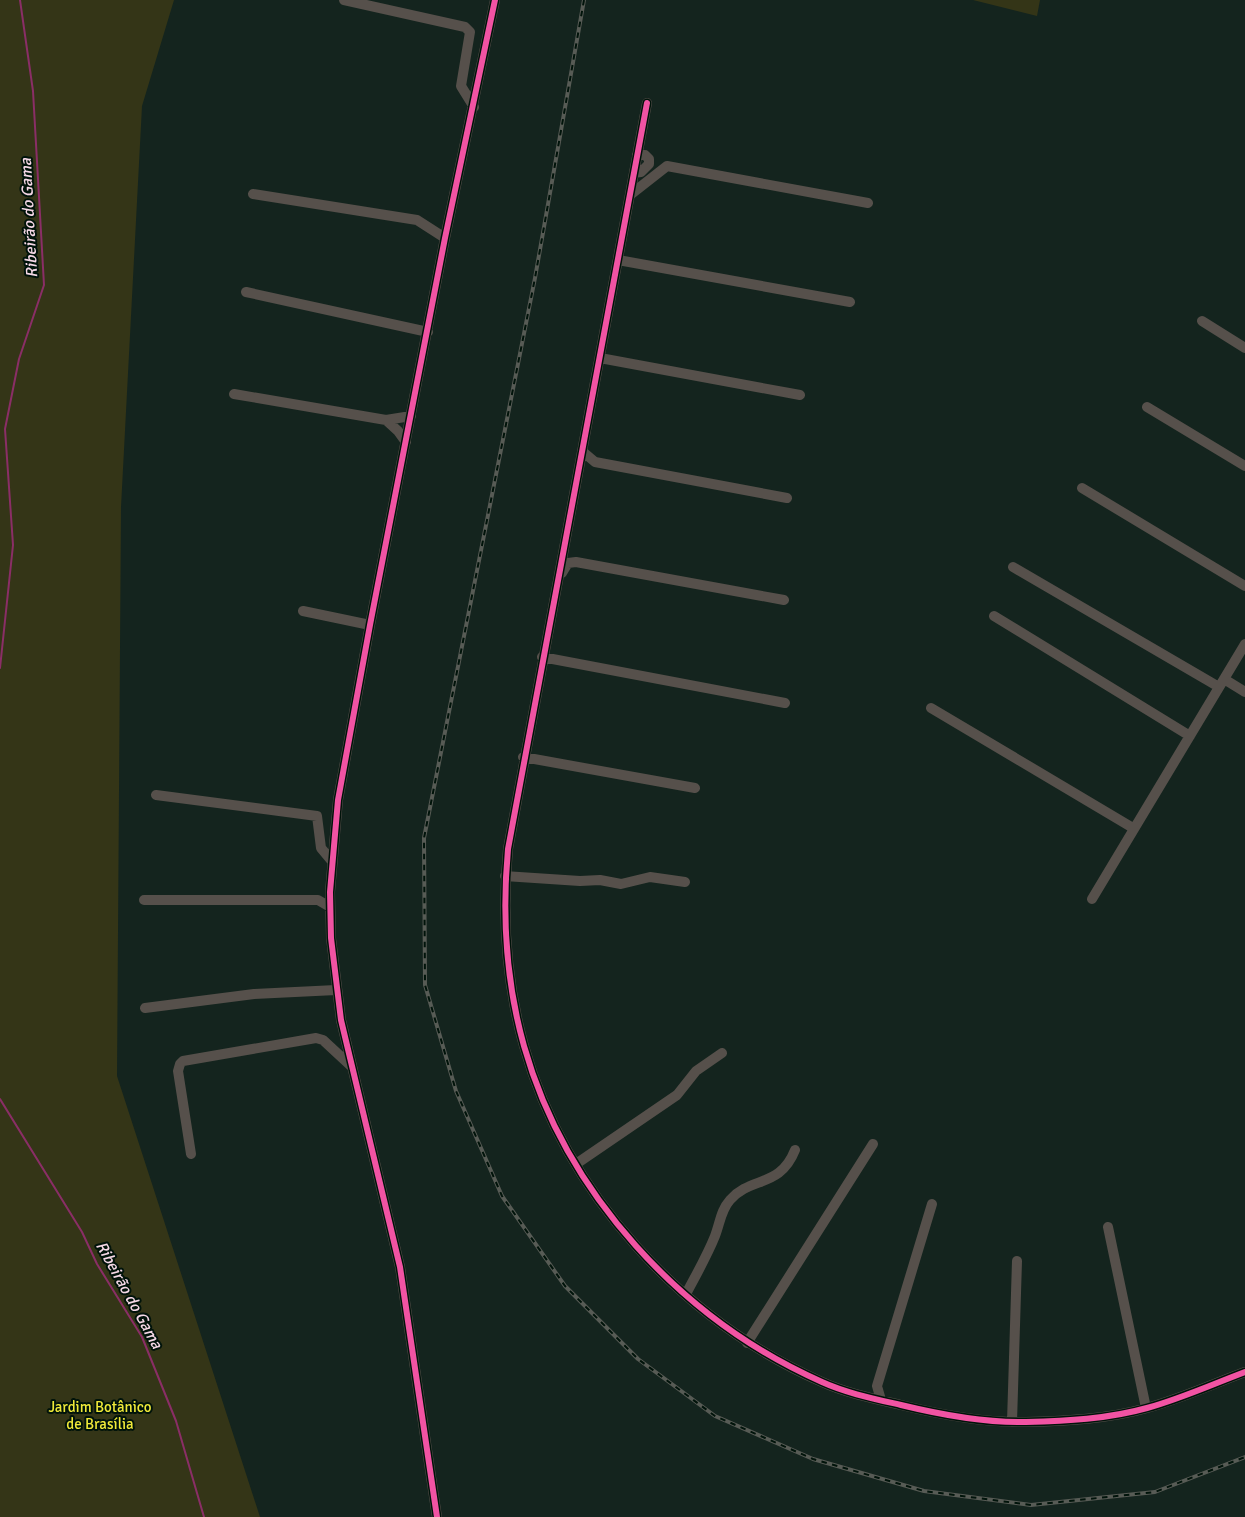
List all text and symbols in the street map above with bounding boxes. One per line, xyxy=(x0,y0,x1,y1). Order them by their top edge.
water label: Ribeirão do Gama xyxy=(16,157,42,278)
water label: Ribeirão do Gama xyxy=(91,1238,167,1353)
park label: Jardim Botânico de Brasília xyxy=(48,1398,152,1433)

